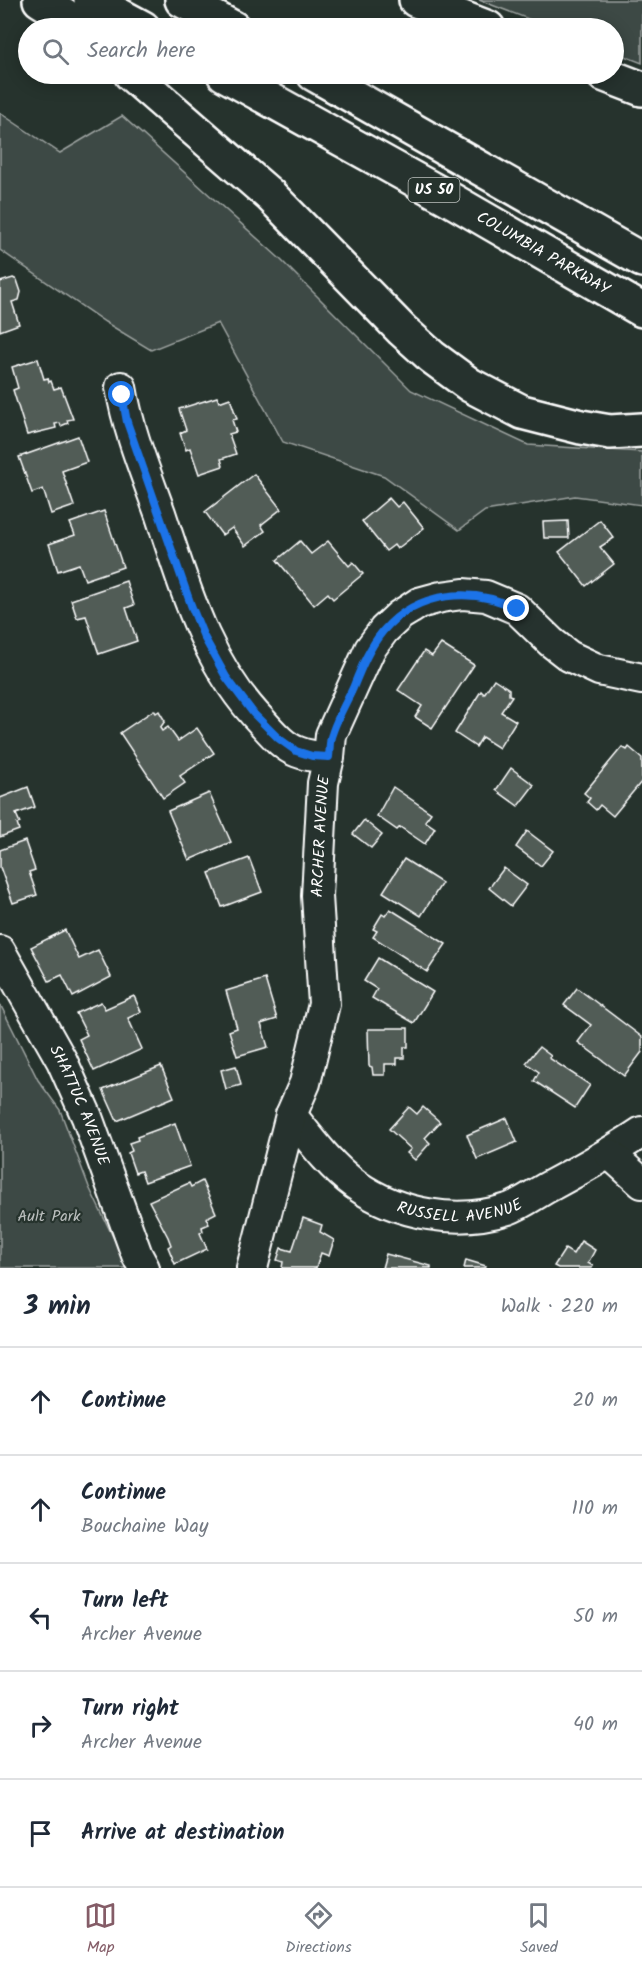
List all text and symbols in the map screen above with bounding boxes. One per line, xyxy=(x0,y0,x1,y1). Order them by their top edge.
search box xyxy=(18,18,624,84)
text: Search here xyxy=(87,34,195,69)
icon: search xyxy=(39,35,72,68)
road number: US 50 xyxy=(408,178,460,202)
street label: COLUMBIA PARKWAY xyxy=(472,205,615,302)
route start xyxy=(108,381,134,407)
route end xyxy=(503,595,529,621)
street label: ARCHER AVENUE xyxy=(304,772,337,898)
street label: SHATTUC AVENUE xyxy=(43,1040,116,1170)
street label: RUSSELL AVENUE xyxy=(394,1192,527,1229)
park label: Ault Park xyxy=(18,1204,81,1229)
text: 3 min xyxy=(24,1286,91,1328)
text: Walk · 220 m xyxy=(501,1291,618,1323)
text: Continue xyxy=(81,1384,166,1419)
icon: ahead xyxy=(24,1385,57,1418)
text: 20 m xyxy=(572,1385,618,1417)
text: Continue xyxy=(81,1476,166,1511)
icon: ahead xyxy=(24,1493,57,1526)
text: 110 m xyxy=(572,1493,618,1525)
text: Bouchaine Way xyxy=(81,1511,208,1543)
text: Turn left xyxy=(81,1584,168,1619)
icon: left xyxy=(24,1601,57,1634)
text: 50 m xyxy=(573,1601,618,1633)
text: Archer Avenue xyxy=(81,1619,202,1651)
text: Turn right xyxy=(81,1692,179,1727)
icon: right xyxy=(24,1709,57,1742)
text: 40 m xyxy=(573,1709,618,1741)
text: Archer Avenue xyxy=(81,1727,202,1759)
text: Arrive at destination xyxy=(81,1816,284,1851)
icon: arrive xyxy=(24,1817,57,1850)
tab: Map xyxy=(84,1899,117,1960)
tab: Directions xyxy=(285,1899,352,1960)
tab: Saved xyxy=(520,1899,558,1960)

